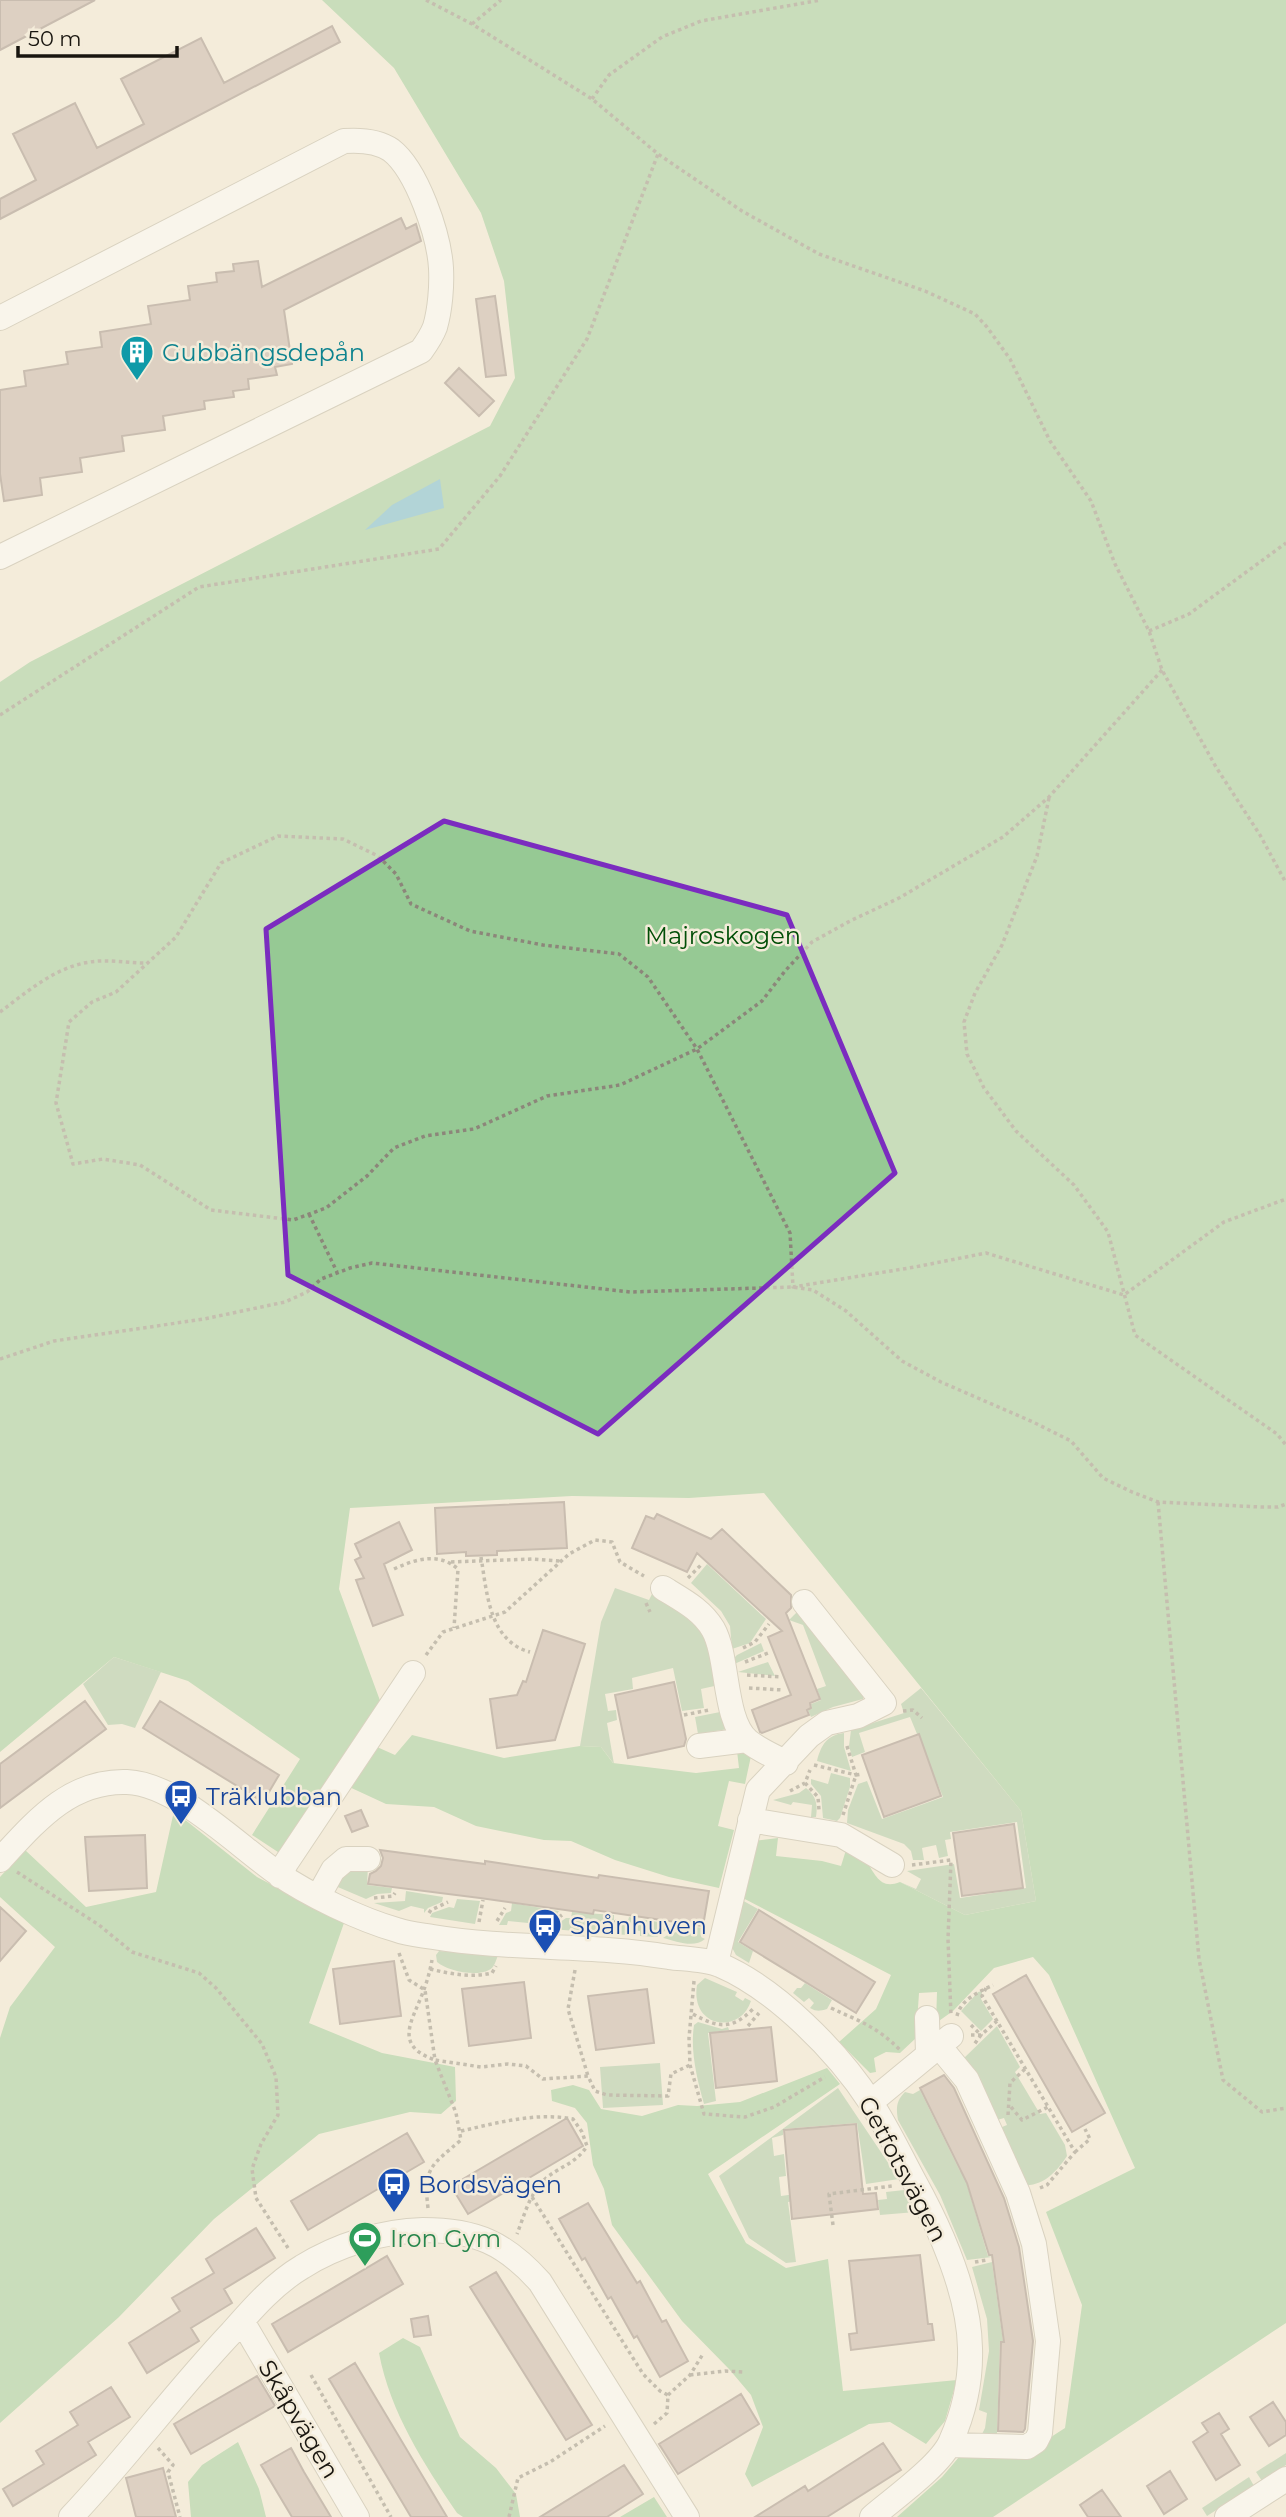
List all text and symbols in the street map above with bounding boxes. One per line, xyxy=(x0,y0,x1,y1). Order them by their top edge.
scale bar xyxy=(18,14,177,58)
text: 50 m xyxy=(28,26,82,51)
building icon: Gubbängsdepån xyxy=(118,333,156,382)
place label: Gubbängsdepån xyxy=(162,338,365,367)
park label: Majroskogen xyxy=(645,921,801,950)
bus stop icon: Träklubban xyxy=(162,1777,200,1826)
place label: Träklubban xyxy=(206,1782,342,1811)
bus stop icon: Spånhuven xyxy=(526,1906,564,1955)
place label: Spånhuven xyxy=(570,1911,707,1940)
street label: Getfotsvägen xyxy=(852,2091,954,2247)
bus stop icon: Bordsvägen xyxy=(375,2165,413,2214)
place label: Bordsvägen xyxy=(418,2170,562,2199)
sports icon: Iron Gym xyxy=(346,2219,384,2268)
place label: Iron Gym xyxy=(390,2224,501,2253)
street label: Skåpvägen xyxy=(252,2355,346,2483)

